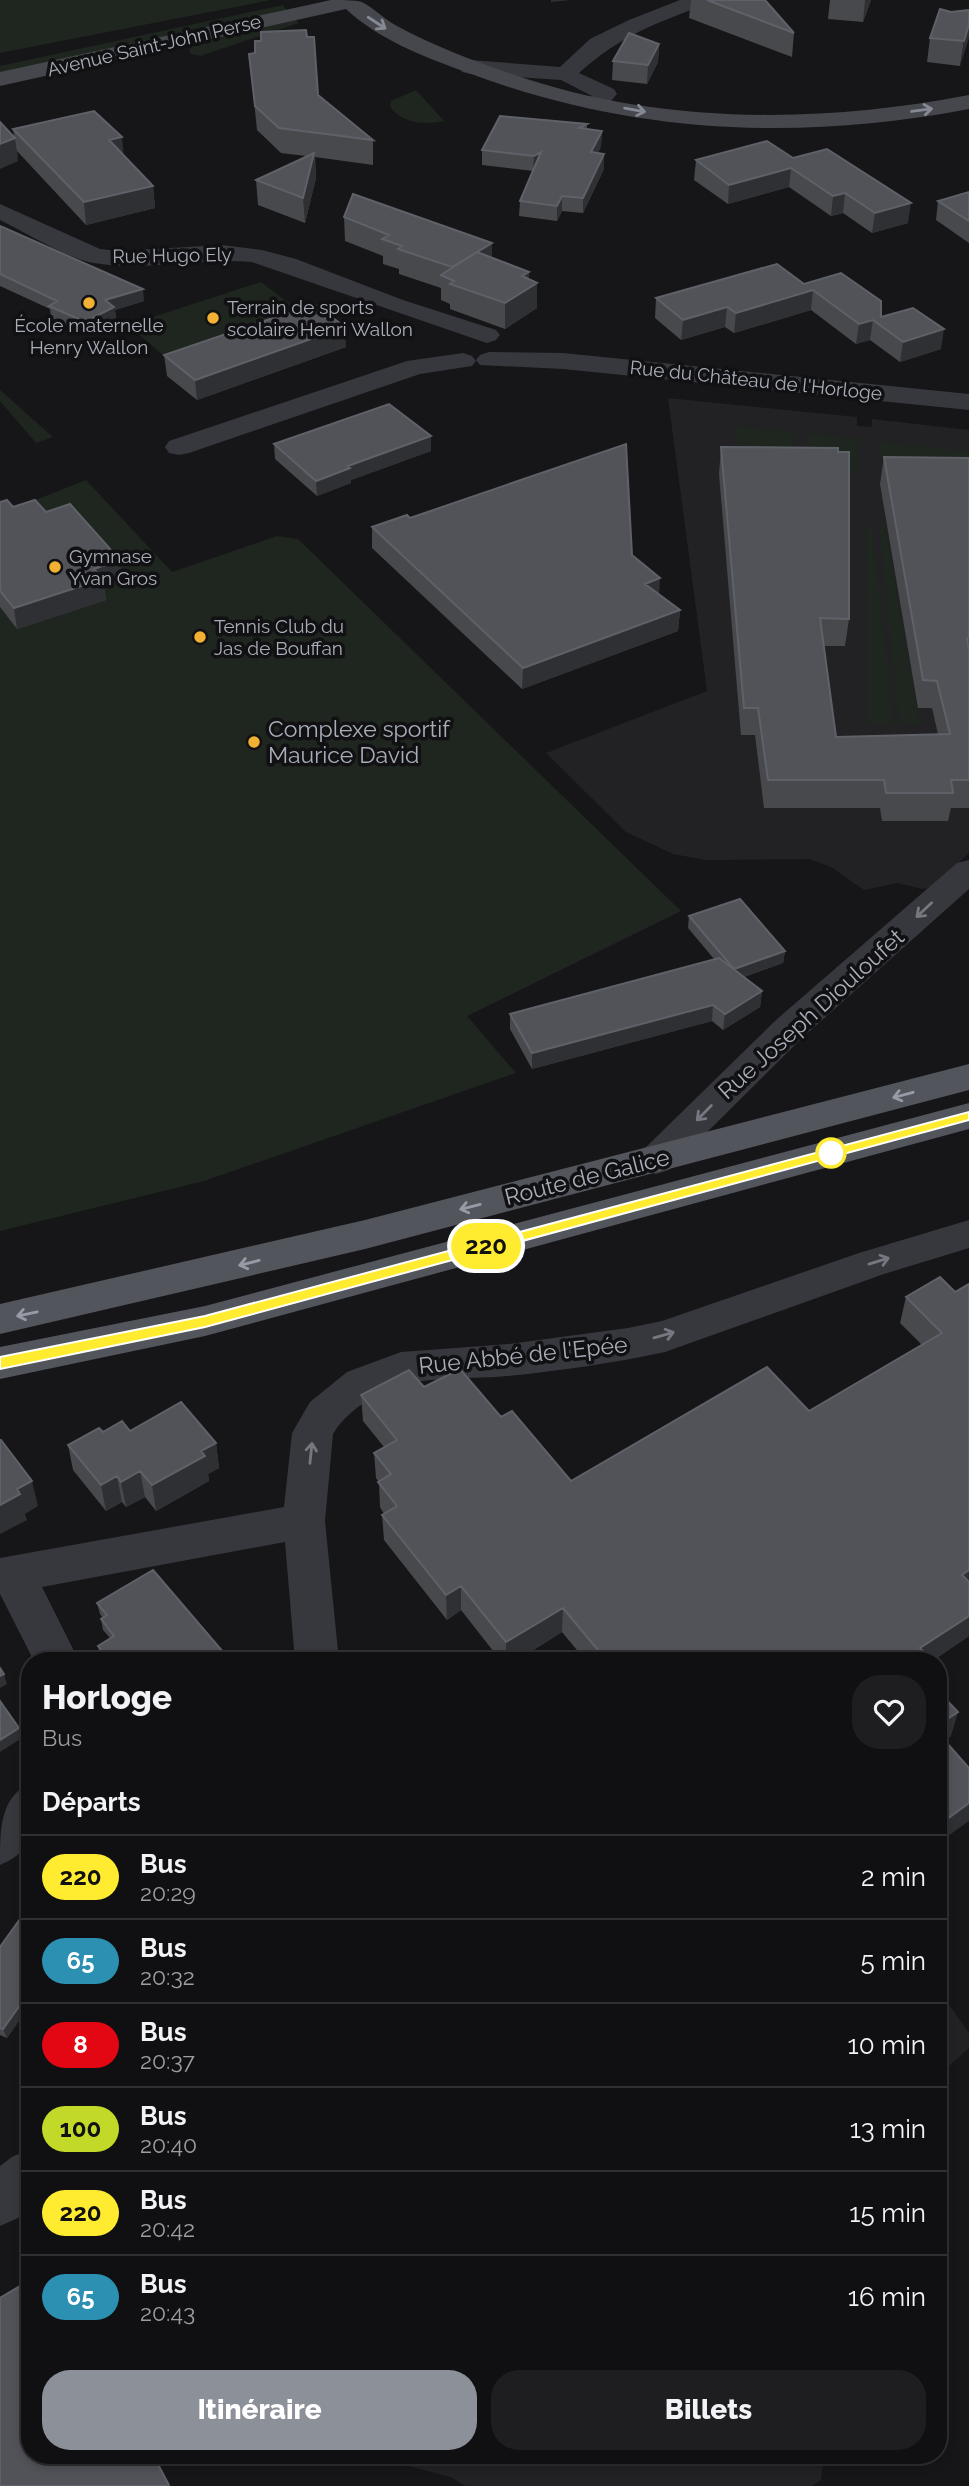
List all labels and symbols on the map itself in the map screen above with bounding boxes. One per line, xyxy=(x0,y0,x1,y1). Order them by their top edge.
street label: Avenue Saint-John Perse xyxy=(45,10,263,80)
one-way arrow xyxy=(367,16,387,30)
one-way arrow xyxy=(910,103,933,116)
one-way arrow xyxy=(623,104,646,118)
street label: Rue Hugo Ely xyxy=(112,243,232,267)
marker: École maternelle Henry Wallon xyxy=(81,295,97,311)
place label: Terrain de sports scolaire Henri Wallon xyxy=(227,296,413,340)
marker: Terrain de sports scolaire Henri Wallon xyxy=(205,310,221,326)
place label: École maternelle Henry Wallon xyxy=(14,314,164,358)
street label: Rue du Château de l'Horloge xyxy=(629,356,883,404)
place label: Gymnase Yvan Gros xyxy=(69,545,157,589)
marker: Gymnase Yvan Gros xyxy=(47,559,63,575)
place label: Tennis Club du Jas de Bouffan xyxy=(214,615,344,659)
marker: Tennis Club du Jas de Bouffan xyxy=(192,629,208,645)
place label: Complexe sportif Maurice David xyxy=(268,715,451,768)
marker: Complexe sportif Maurice David xyxy=(246,734,262,750)
one-way arrow xyxy=(916,902,933,919)
street label: Rue Joseph Diouloufet xyxy=(712,923,909,1104)
one-way arrow xyxy=(892,1089,914,1102)
one-way arrow xyxy=(696,1104,713,1121)
unlabelled marker xyxy=(816,1138,846,1168)
street label: Route de Galice xyxy=(502,1143,672,1210)
one-way arrow xyxy=(459,1201,481,1214)
line badge: 220 xyxy=(446,1223,526,1269)
one-way arrow xyxy=(867,1254,889,1266)
one-way arrow xyxy=(238,1257,261,1270)
one-way arrow xyxy=(16,1307,39,1321)
one-way arrow xyxy=(653,1328,675,1341)
street label: Rue Abbé de l'Epée xyxy=(417,1330,629,1379)
one-way arrow xyxy=(304,1442,317,1465)

